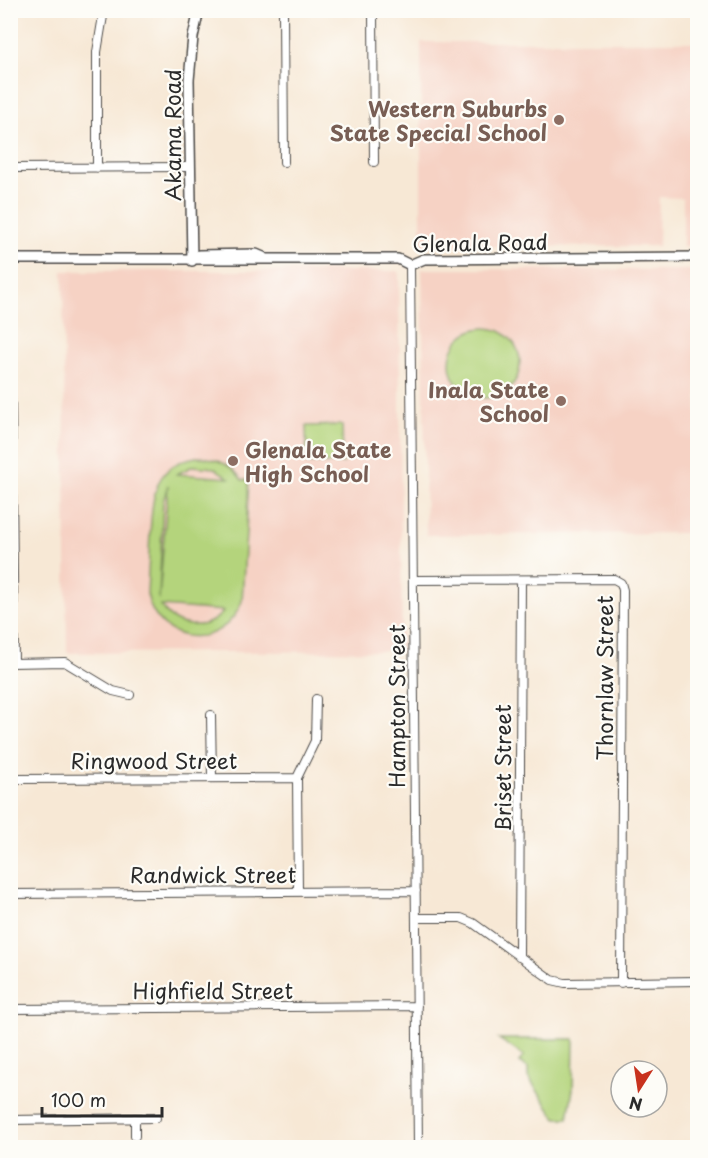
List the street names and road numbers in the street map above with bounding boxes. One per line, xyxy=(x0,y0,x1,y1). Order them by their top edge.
street label: Akama Road xyxy=(156,69,188,201)
street label: Glenala Road xyxy=(412,225,548,259)
street label: Thornlaw Street xyxy=(588,595,620,761)
street label: Hampton Street xyxy=(380,624,412,788)
street label: Briset Street xyxy=(486,704,518,832)
street label: Ringwood Street xyxy=(71,744,237,776)
street label: Randwick Street xyxy=(130,858,296,890)
street label: Highfield Street xyxy=(133,974,293,1006)

